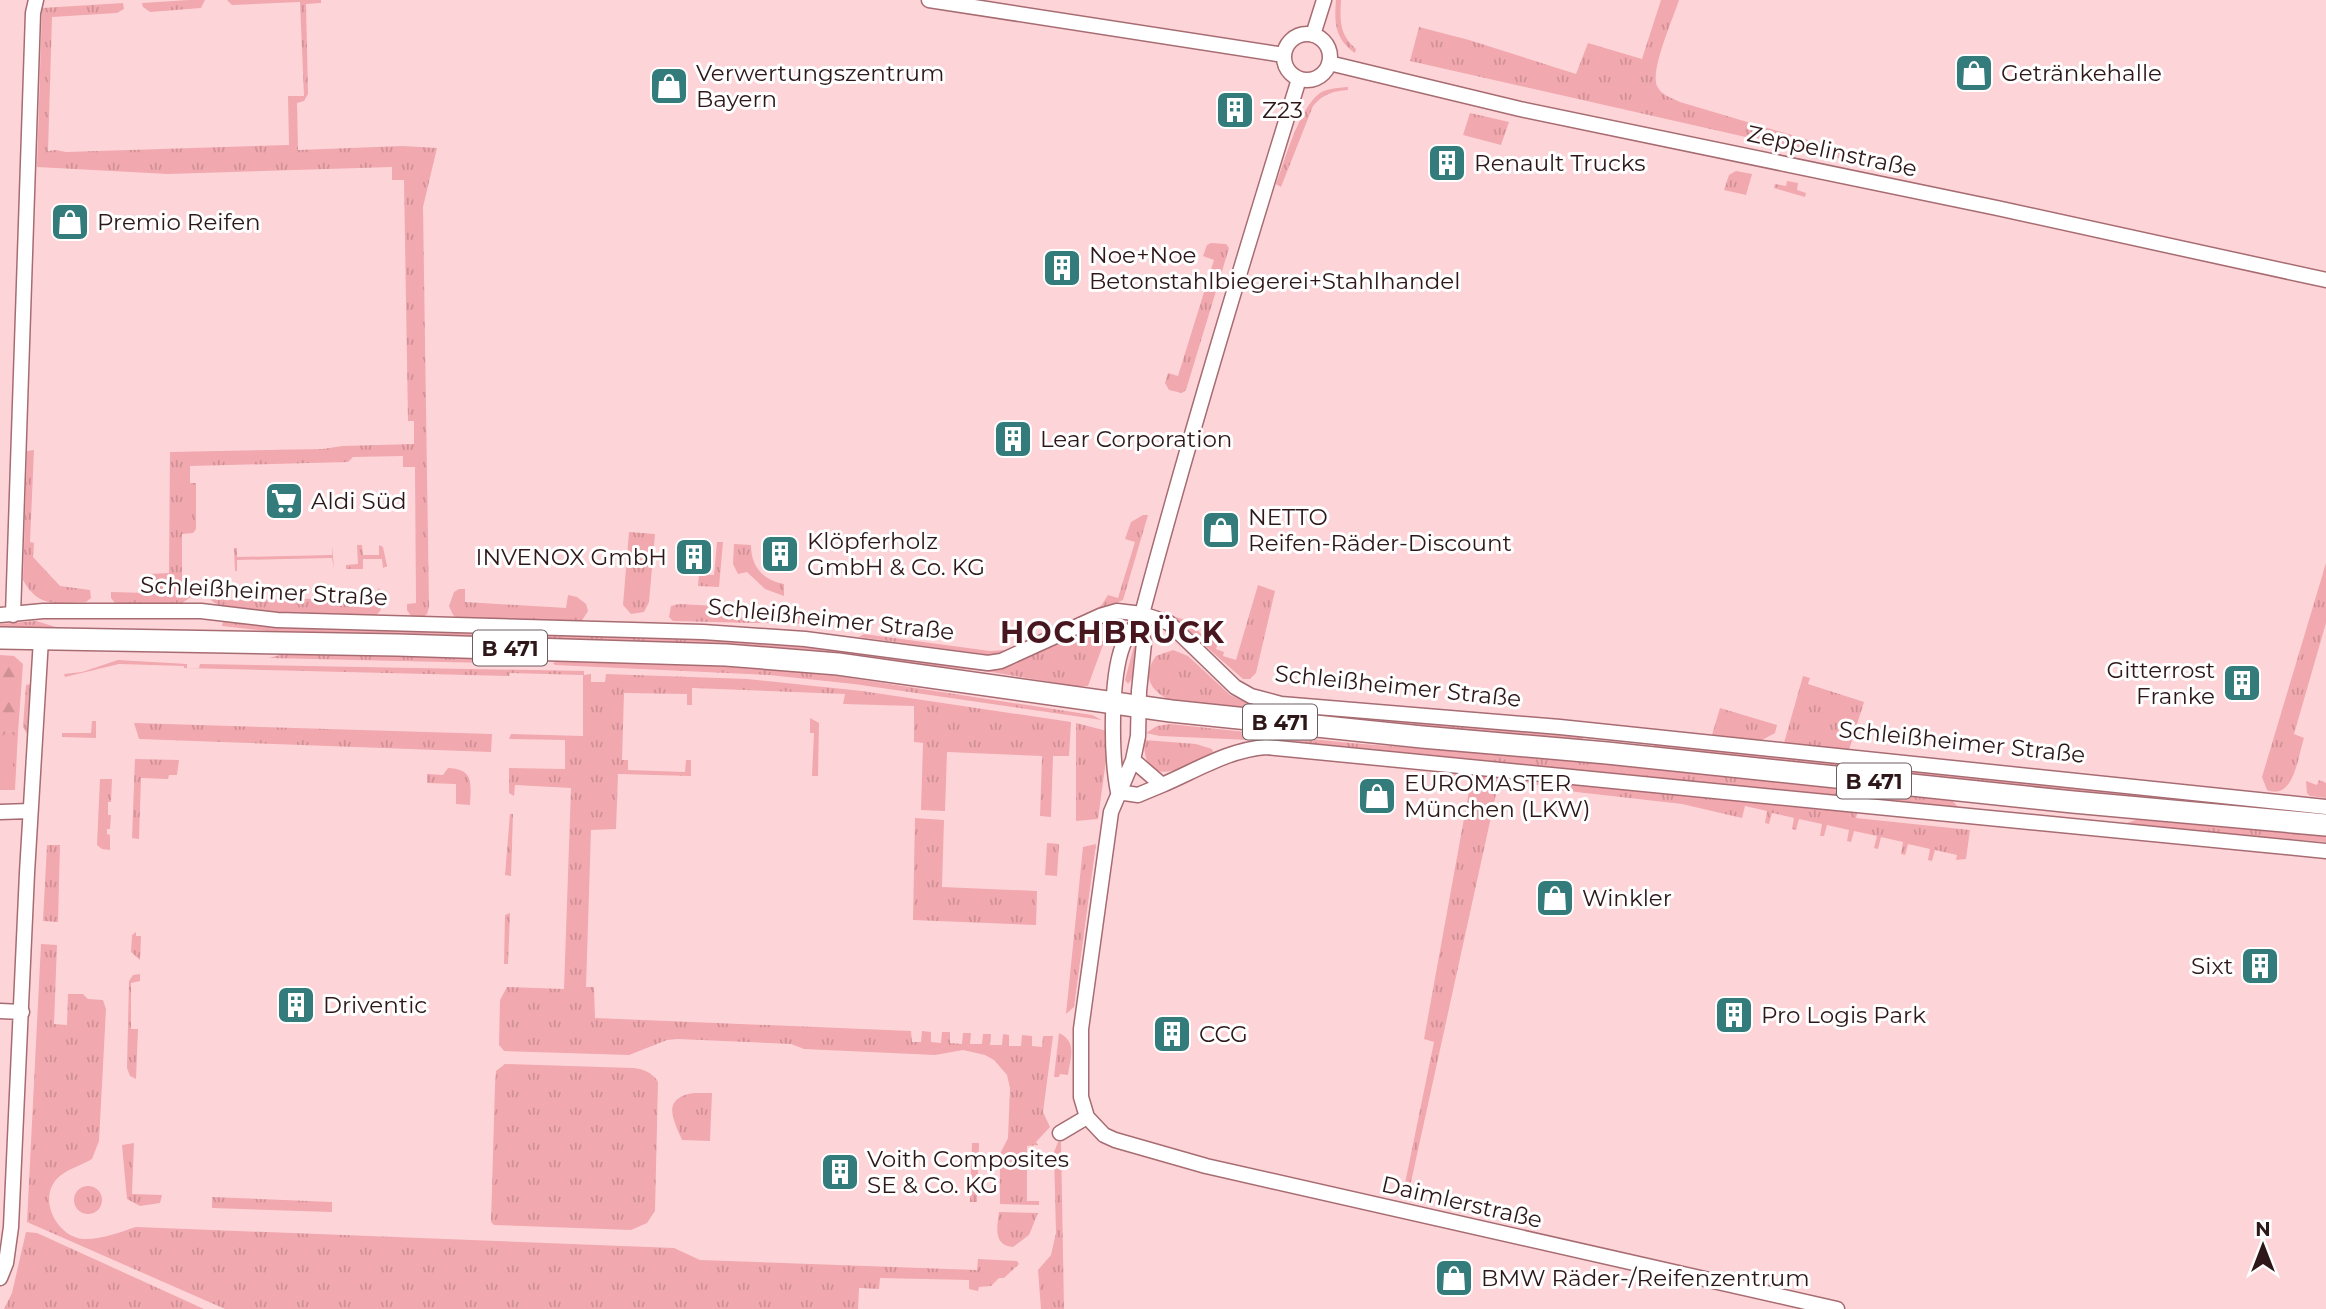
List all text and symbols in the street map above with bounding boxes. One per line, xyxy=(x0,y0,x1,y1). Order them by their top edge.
shop icon: Getränkehalle xyxy=(1953,52,1995,94)
place label: Verwertungszentrum Bayern xyxy=(696,59,944,113)
place label: Getränkehalle xyxy=(2001,59,2162,87)
shop icon: Verwertungszentrum Bayern xyxy=(648,65,690,107)
building icon: Z23 xyxy=(1214,89,1256,131)
place label: Z23 xyxy=(1262,96,1303,124)
street label: Zeppelinstraße xyxy=(1744,119,1920,183)
building icon: Renault Trucks xyxy=(1426,142,1468,184)
place label: Renault Trucks xyxy=(1474,149,1645,177)
shop icon: Premio Reifen xyxy=(49,201,91,243)
place label: Premio Reifen xyxy=(97,208,261,236)
place label: Noe+Noe Betonstahlbiegerei+Stahlhandel xyxy=(1089,241,1460,295)
building icon: Noe+Noe Betonstahlbiegerei+Stahlhandel xyxy=(1041,247,1083,289)
building icon: Lear Corporation xyxy=(992,418,1034,460)
place label: Lear Corporation xyxy=(1040,425,1232,453)
supermarket icon: Aldi Süd xyxy=(263,480,305,522)
place label: Aldi Süd xyxy=(311,487,407,515)
place label: NETTO Reifen-Räder-Discount xyxy=(1248,503,1512,557)
shop icon: NETTO Reifen-Räder-Discount xyxy=(1200,509,1242,551)
place label: Klöpferholz GmbH & Co. KG xyxy=(807,527,985,581)
building icon: Klöpferholz GmbH & Co. KG xyxy=(759,533,801,575)
building icon: INVENOX GmbH xyxy=(673,536,715,578)
place label: INVENOX GmbH xyxy=(476,543,667,571)
street label: Schleißheimer Straße xyxy=(139,571,389,611)
street label: Schleißheimer Straße xyxy=(706,592,956,646)
district label: HOCHBRÜCK xyxy=(1000,614,1226,651)
road number: B 471 xyxy=(473,630,547,666)
place label: Gitterrost Franke xyxy=(2106,656,2215,710)
street label: Schleißheimer Straße xyxy=(1273,659,1523,713)
building icon: Gitterrost Franke xyxy=(2221,662,2263,704)
road number: B 471 xyxy=(1243,704,1317,740)
street label: Schleißheimer Straße xyxy=(1837,715,2087,769)
road number: B 471 xyxy=(1837,764,1911,798)
place label: EUROMASTER München (LKW) xyxy=(1404,769,1591,823)
shop icon: EUROMASTER München (LKW) xyxy=(1356,775,1398,817)
shop icon: Winkler xyxy=(1534,877,1576,919)
place label: Winkler xyxy=(1582,884,1672,912)
building icon: Sixt xyxy=(2239,945,2281,987)
place label: Sixt xyxy=(2191,952,2233,980)
building icon: Driventic xyxy=(275,984,317,1026)
place label: Driventic xyxy=(323,991,427,1019)
building icon: Pro Logis Park xyxy=(1713,994,1755,1036)
place label: Pro Logis Park xyxy=(1761,1001,1926,1029)
building icon: CCG xyxy=(1151,1013,1193,1055)
place label: CCG xyxy=(1199,1020,1248,1048)
place label: Voith Composites SE & Co. KG xyxy=(867,1145,1069,1199)
building icon: Voith Composites SE & Co. KG xyxy=(819,1151,861,1193)
street label: Daimlerstraße xyxy=(1379,1170,1545,1234)
north arrow xyxy=(2228,1211,2298,1281)
text: N xyxy=(2255,1218,2271,1241)
shop icon: BMW Räder-/Reifenzentrum xyxy=(1433,1257,1475,1299)
place label: BMW Räder-/Reifenzentrum xyxy=(1481,1264,1810,1292)

